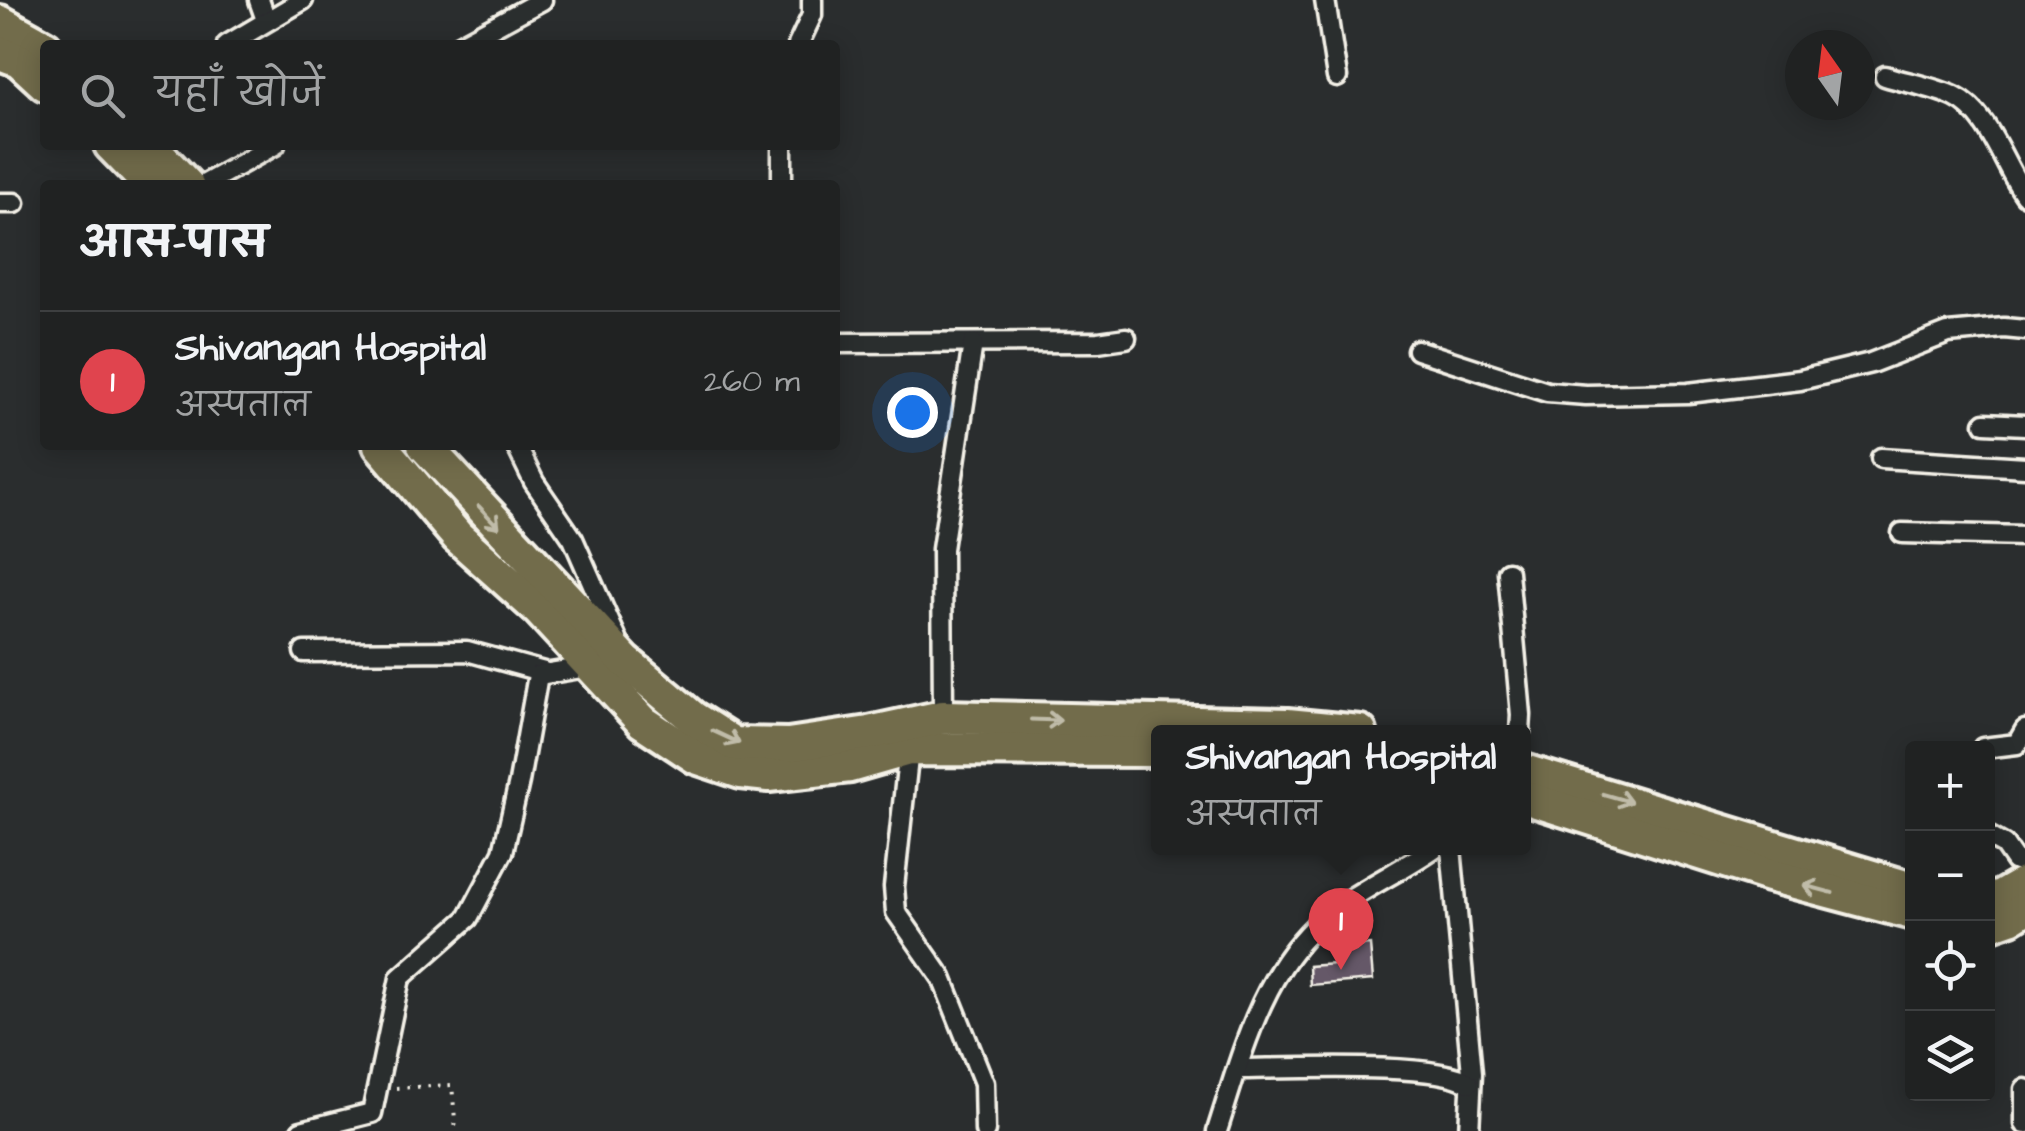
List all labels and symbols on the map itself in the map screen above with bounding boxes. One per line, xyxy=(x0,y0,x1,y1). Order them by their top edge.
north arrow xyxy=(1785,30,1875,120)
your location xyxy=(887,387,938,438)
one-way arrow xyxy=(478,504,501,529)
one-way arrow xyxy=(1030,711,1062,730)
one-way arrow xyxy=(711,728,741,747)
one-way arrow xyxy=(1601,789,1632,808)
one-way arrow xyxy=(1803,878,1834,897)
pin: 1 xyxy=(1308,888,1374,970)

